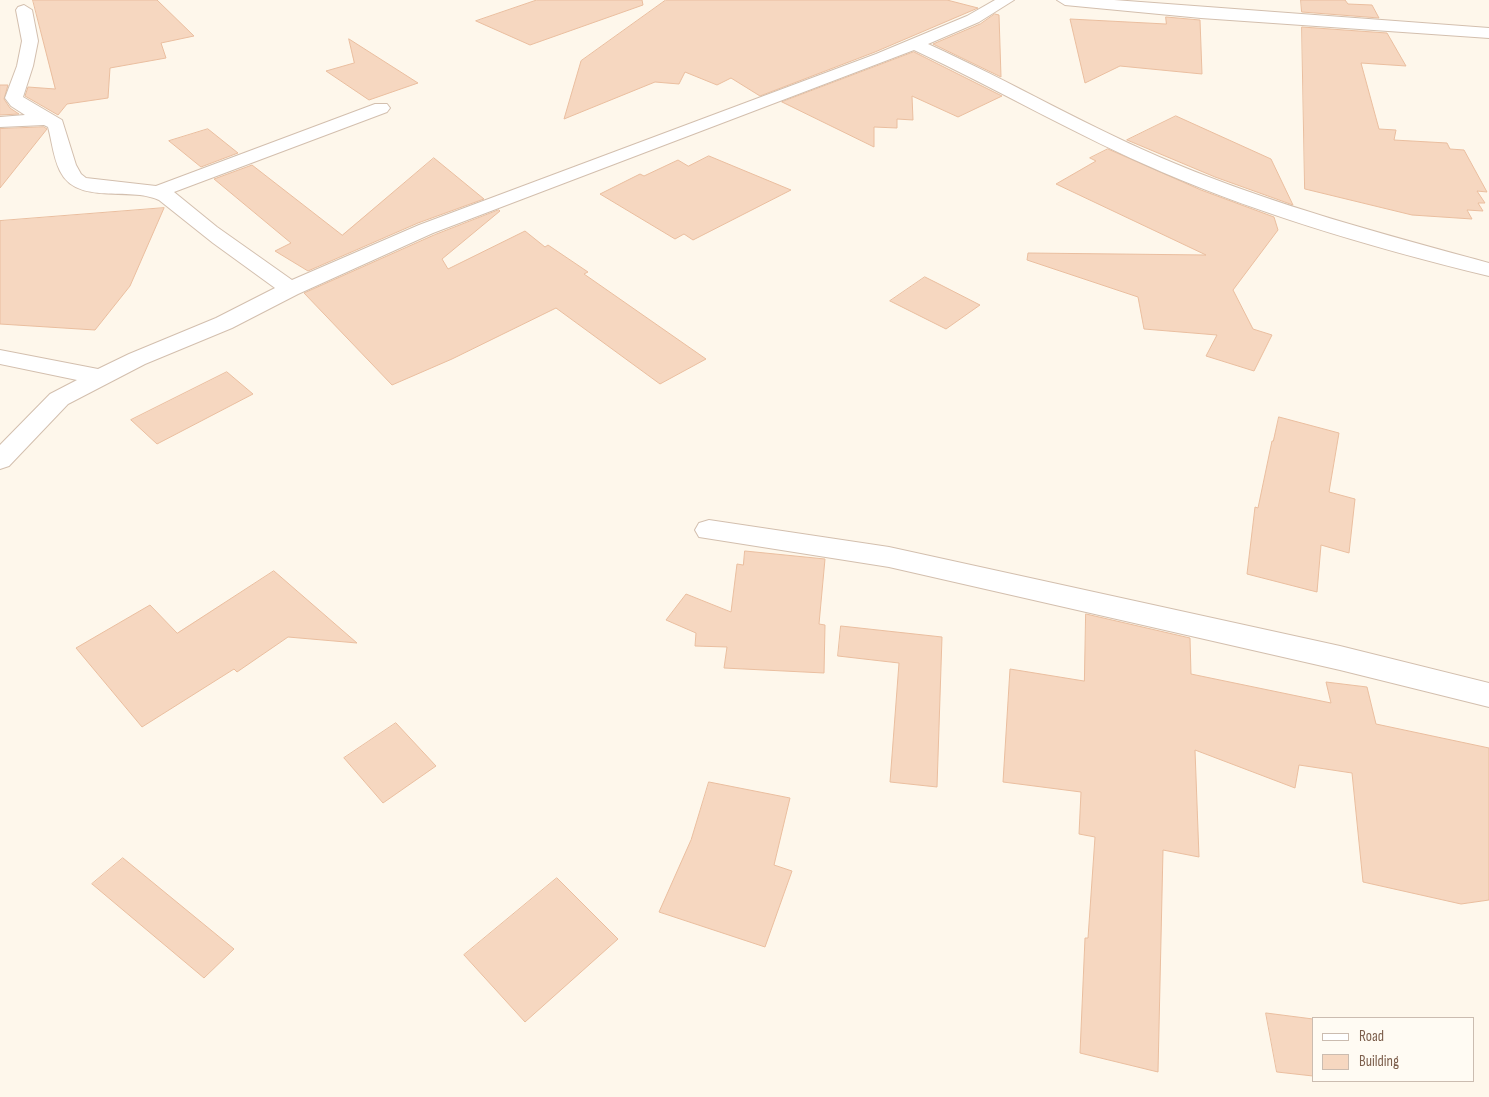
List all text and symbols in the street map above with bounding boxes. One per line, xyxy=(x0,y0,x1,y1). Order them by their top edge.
legend xyxy=(1312,1017,1474,1082)
text: Road xyxy=(1359,1027,1384,1046)
text: Building xyxy=(1359,1052,1399,1071)

